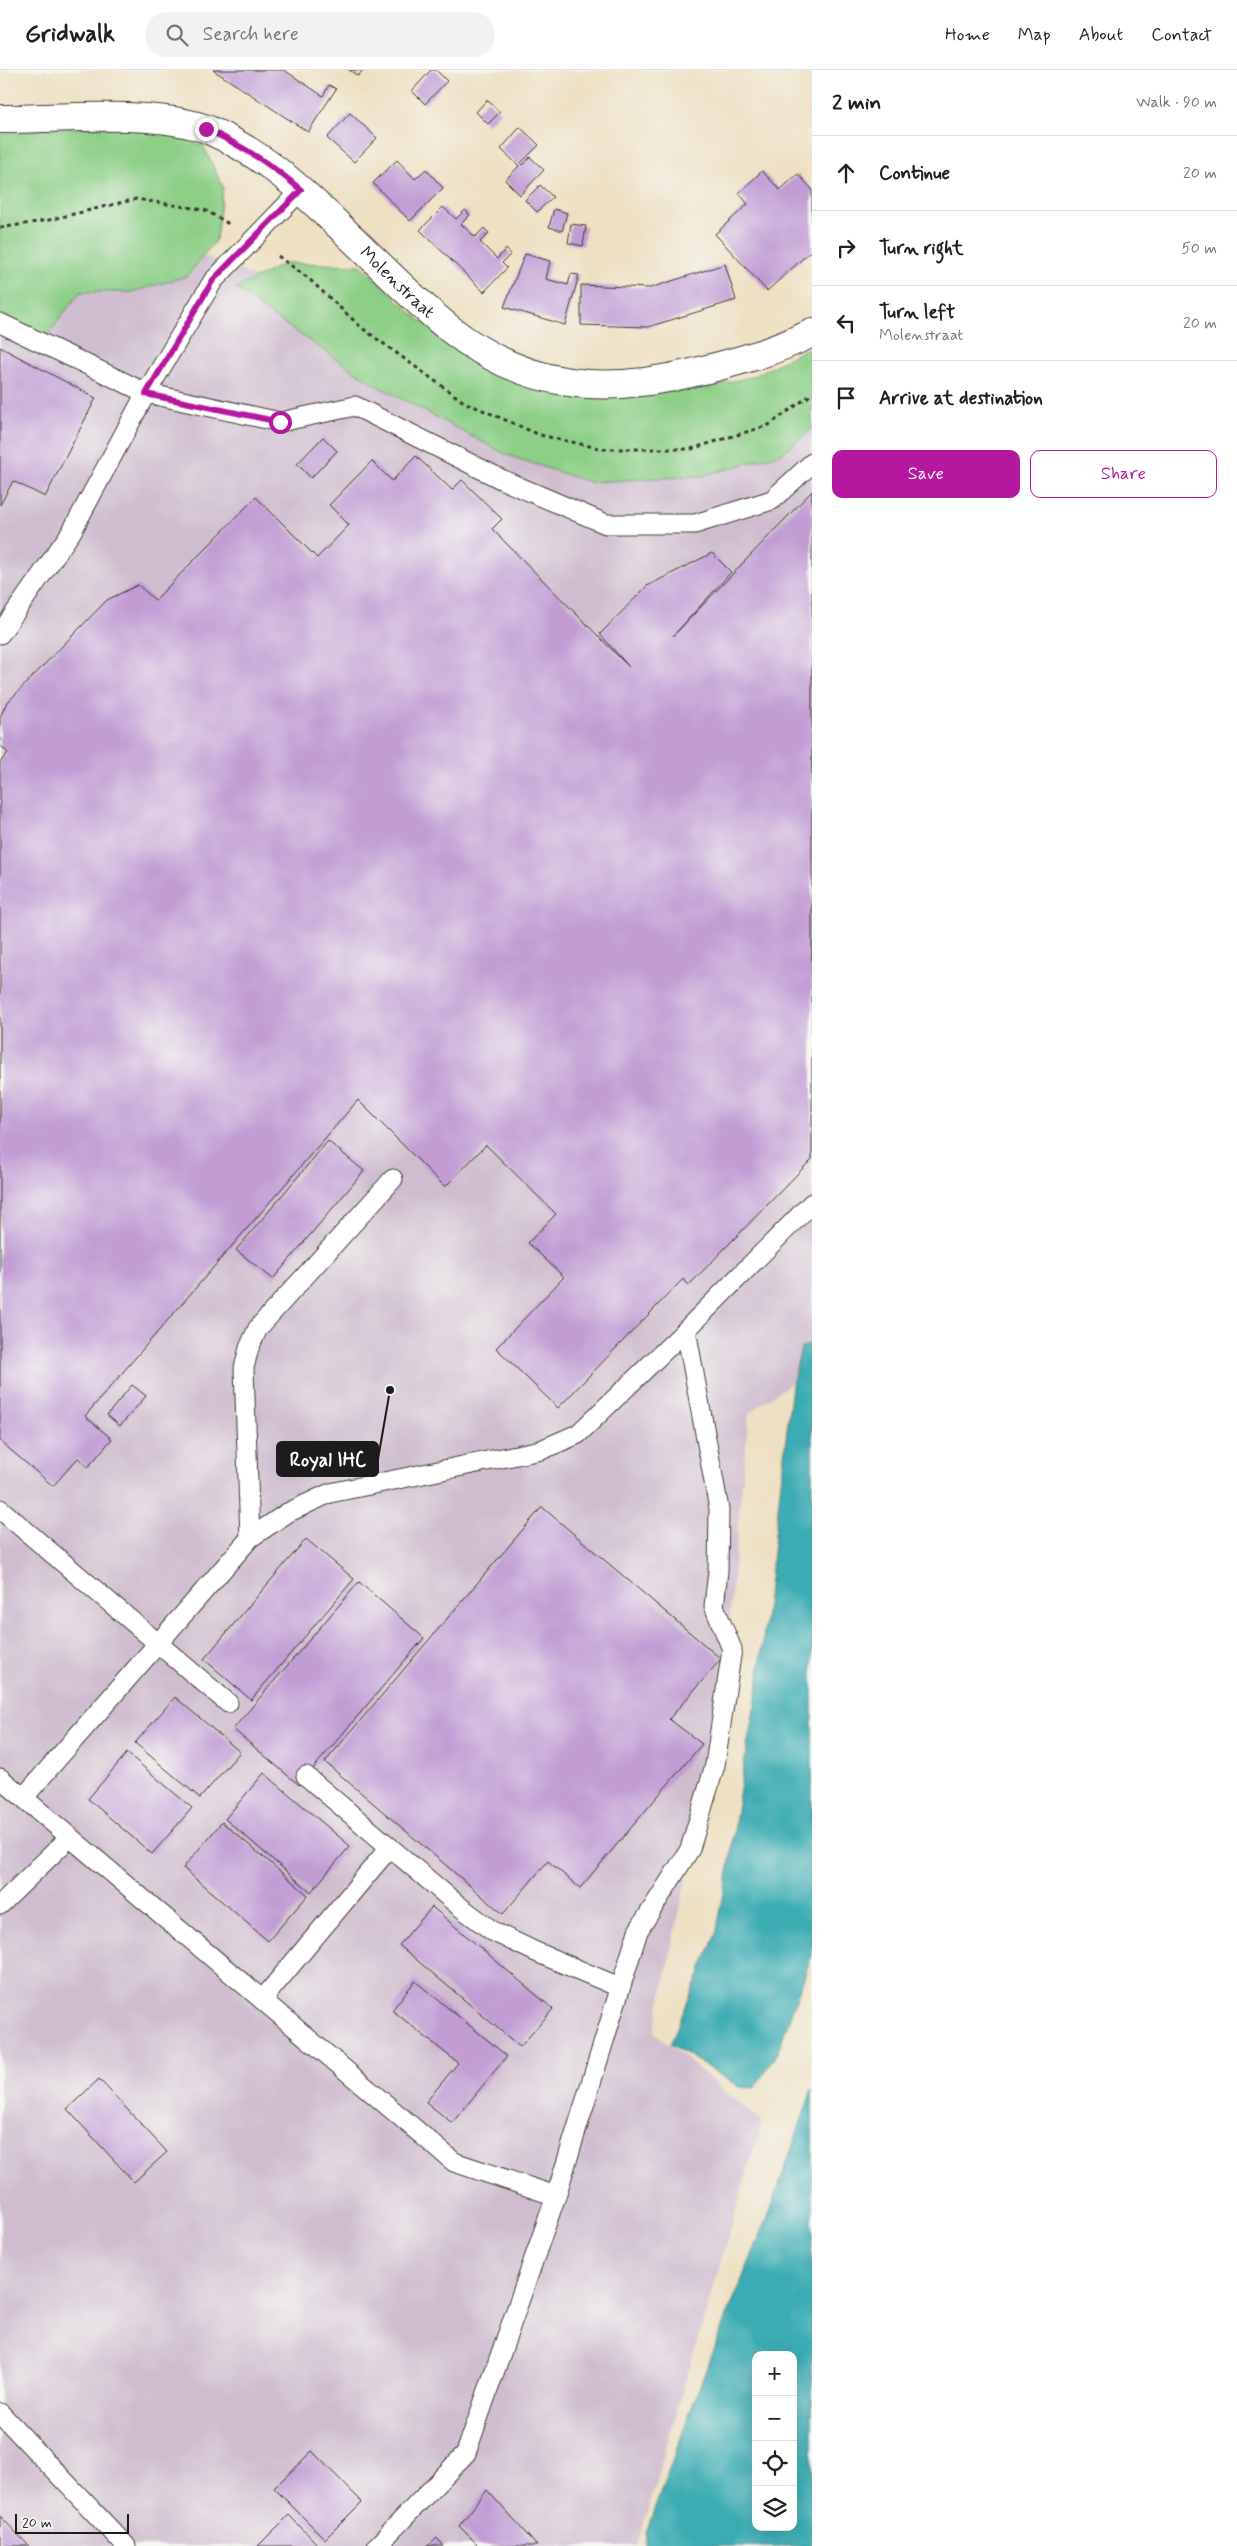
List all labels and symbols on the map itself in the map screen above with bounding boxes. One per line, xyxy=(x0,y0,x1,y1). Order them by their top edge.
route end xyxy=(195,118,218,141)
street label: Molenstraat xyxy=(354,241,440,324)
route start xyxy=(269,411,292,434)
callout: Royal IHC xyxy=(277,1442,378,1476)
text: Royal IHC xyxy=(290,1448,366,1473)
scale bar xyxy=(15,2511,129,2534)

